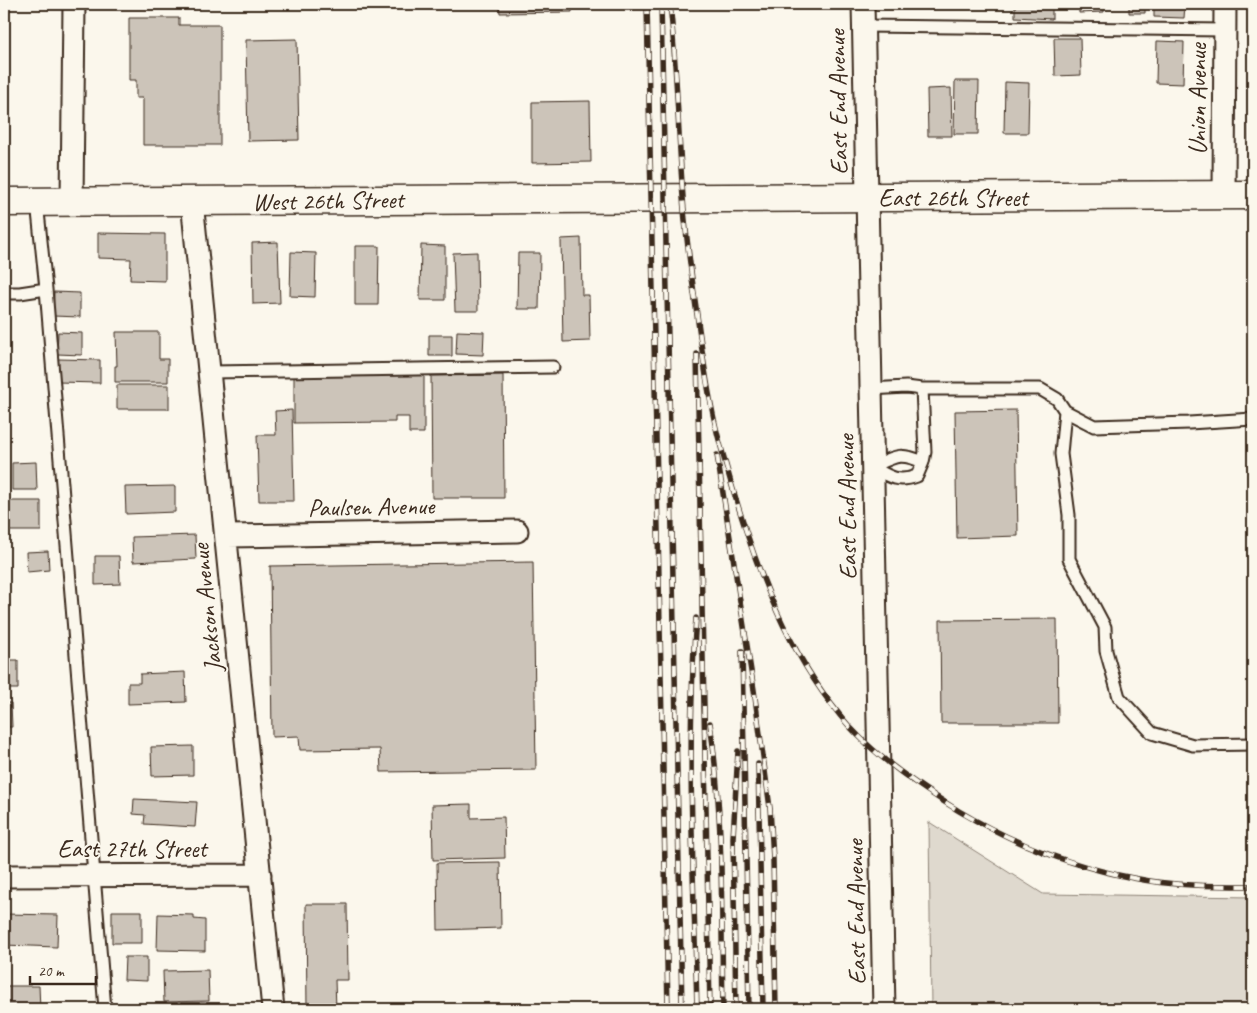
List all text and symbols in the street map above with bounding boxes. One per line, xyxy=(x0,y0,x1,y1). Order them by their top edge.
street label: East End Avenue xyxy=(821,27,855,175)
street label: Union Avenue xyxy=(1182,41,1214,155)
street label: East 26th Street xyxy=(878,182,1030,214)
street label: West 26th Street xyxy=(252,184,407,218)
street label: East End Avenue xyxy=(830,432,864,580)
street label: Paulsen Avenue xyxy=(308,490,436,524)
street label: Jackson Avenue xyxy=(184,540,230,674)
street label: East 27th Street xyxy=(57,833,209,865)
street label: East End Avenue xyxy=(839,837,873,985)
scale bar xyxy=(30,953,96,985)
text: 20 m xyxy=(38,962,65,981)

